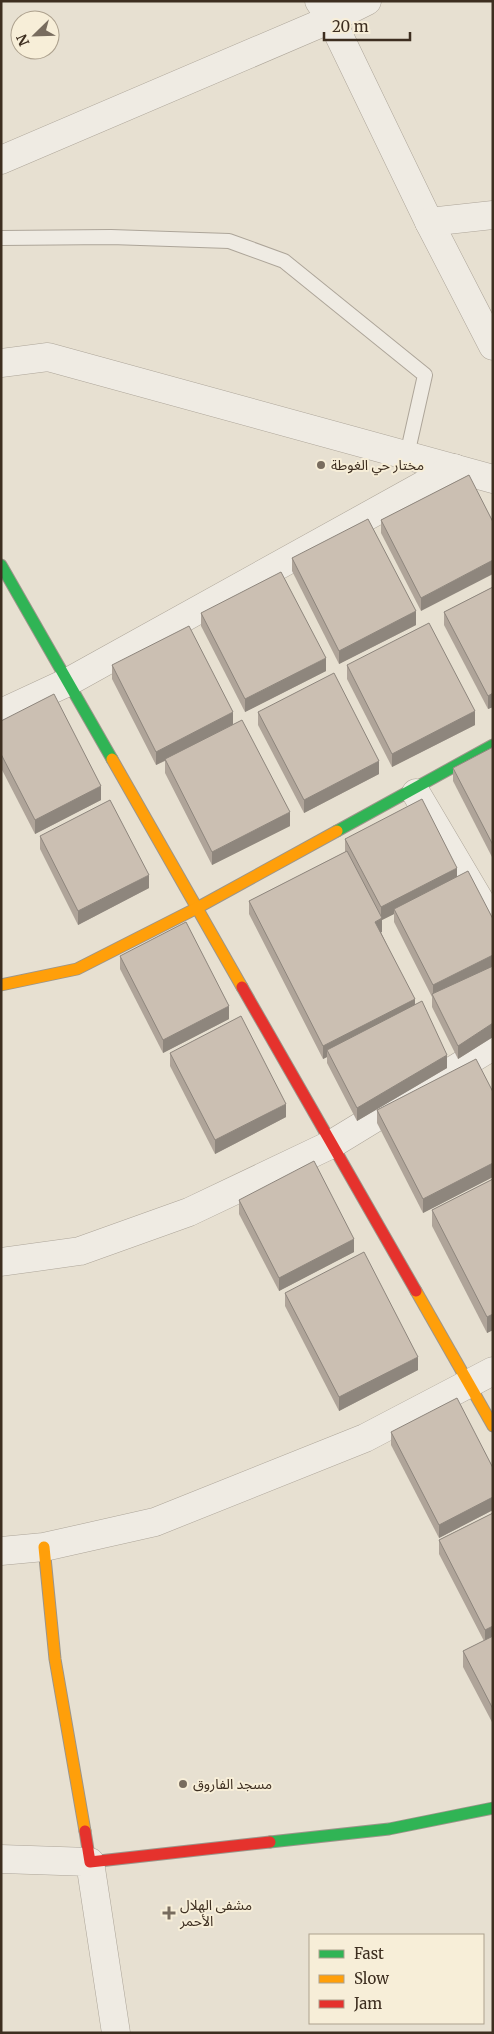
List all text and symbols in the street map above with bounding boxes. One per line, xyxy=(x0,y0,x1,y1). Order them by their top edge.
north arrow xyxy=(10,10,60,60)
scale bar xyxy=(324,10,410,42)
text: 20 m xyxy=(332,17,369,36)
text: N xyxy=(13,31,33,49)
place label: مختار حي الغوطة xyxy=(331,456,424,476)
marker: مختار حي الغوطة xyxy=(315,459,327,471)
place label: مسجد الفاروق xyxy=(193,1775,272,1793)
marker: مسجد الفاروق xyxy=(177,1778,189,1790)
place label: مشفى الهلال الأحمر xyxy=(179,1896,252,1930)
marker: مشفى الهلال الأحمر xyxy=(162,1906,176,1920)
legend xyxy=(309,1934,484,2024)
text: Fast xyxy=(354,1944,384,1963)
text: Slow xyxy=(354,1969,389,1988)
text: Jam xyxy=(353,1994,382,2013)

